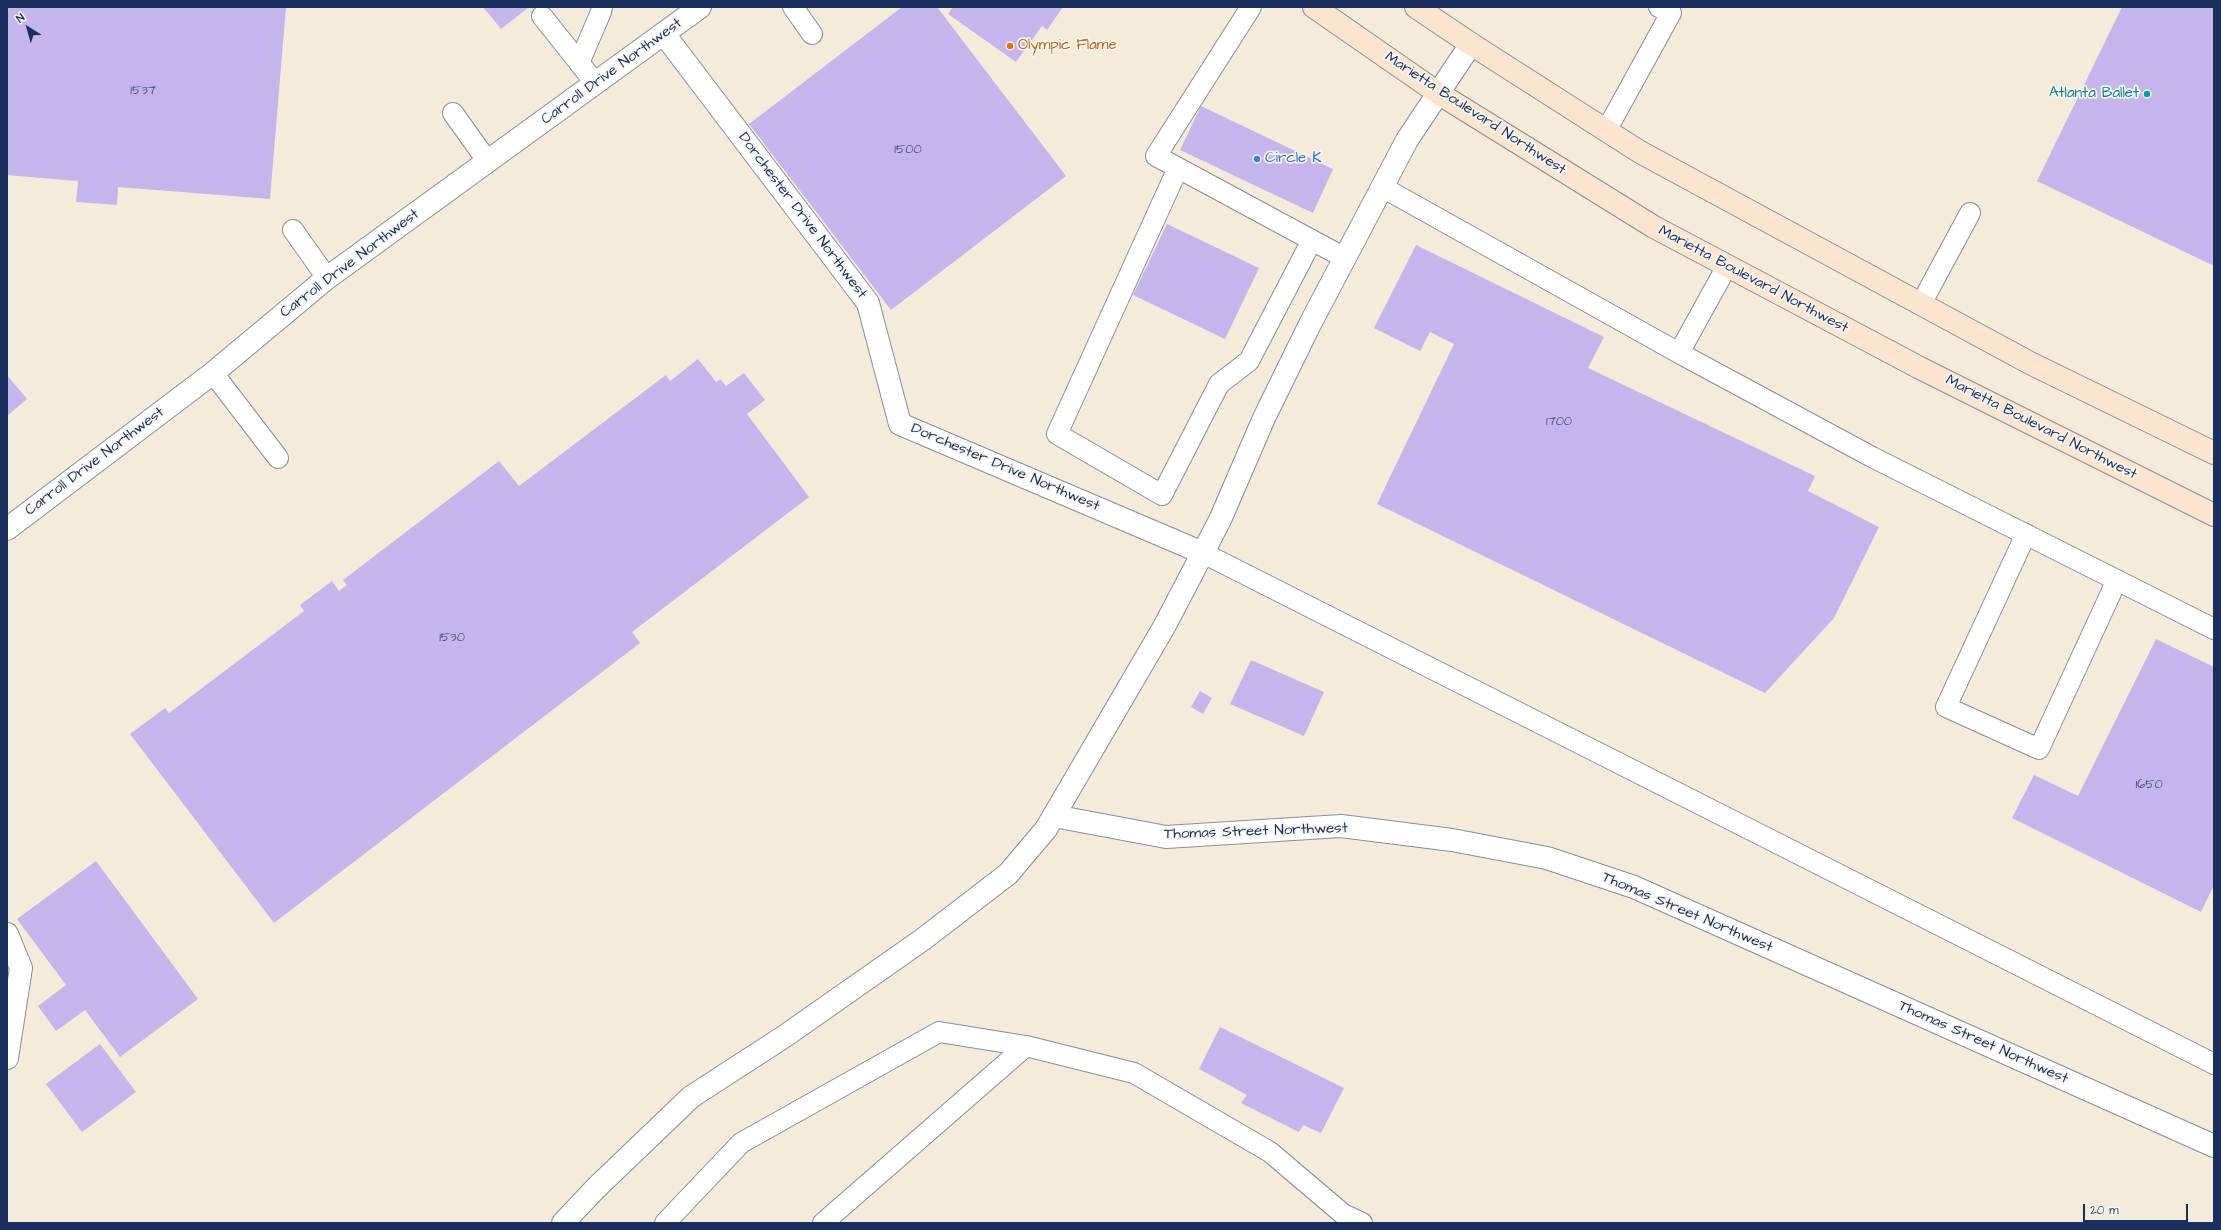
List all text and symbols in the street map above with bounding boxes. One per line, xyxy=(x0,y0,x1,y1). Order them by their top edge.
north arrow xyxy=(8,8,48,48)
text: N xyxy=(13,10,28,26)
street label: Carroll Drive Northwest xyxy=(538,15,686,129)
place label: Olympic Flame xyxy=(1018,37,1117,55)
marker: Olympic Flame xyxy=(1005,41,1015,51)
street label: Marietta Boulevard Northwest xyxy=(1381,49,1569,179)
house number: 1537 xyxy=(130,83,156,99)
place label: Atlanta Ballet xyxy=(2049,85,2139,103)
marker: Atlanta Ballet xyxy=(2142,89,2152,99)
street label: Dorchester Drive Northwest xyxy=(734,129,870,303)
house number: 1500 xyxy=(894,142,922,158)
place label: Circle K xyxy=(1265,150,1321,168)
marker: Circle K xyxy=(1252,154,1262,164)
street label: Carroll Drive Northwest xyxy=(277,206,423,322)
street label: Marietta Boulevard Northwest xyxy=(1655,222,1851,338)
street label: Marietta Boulevard Northwest xyxy=(1942,372,2140,484)
street label: Carroll Drive Northwest xyxy=(22,404,168,520)
house number: 1700 xyxy=(1546,414,1572,430)
street label: Dorchester Drive Northwest xyxy=(908,420,1102,516)
house number: 1530 xyxy=(439,630,465,646)
house number: 1650 xyxy=(2135,777,2163,793)
street label: Thomas Street Northwest xyxy=(1164,820,1348,844)
street label: Thomas Street Northwest xyxy=(1599,869,1775,957)
street label: Thomas Street Northwest xyxy=(1895,997,2071,1089)
scale bar xyxy=(2085,1196,2190,1222)
text: 20 m xyxy=(2090,1202,2119,1219)

